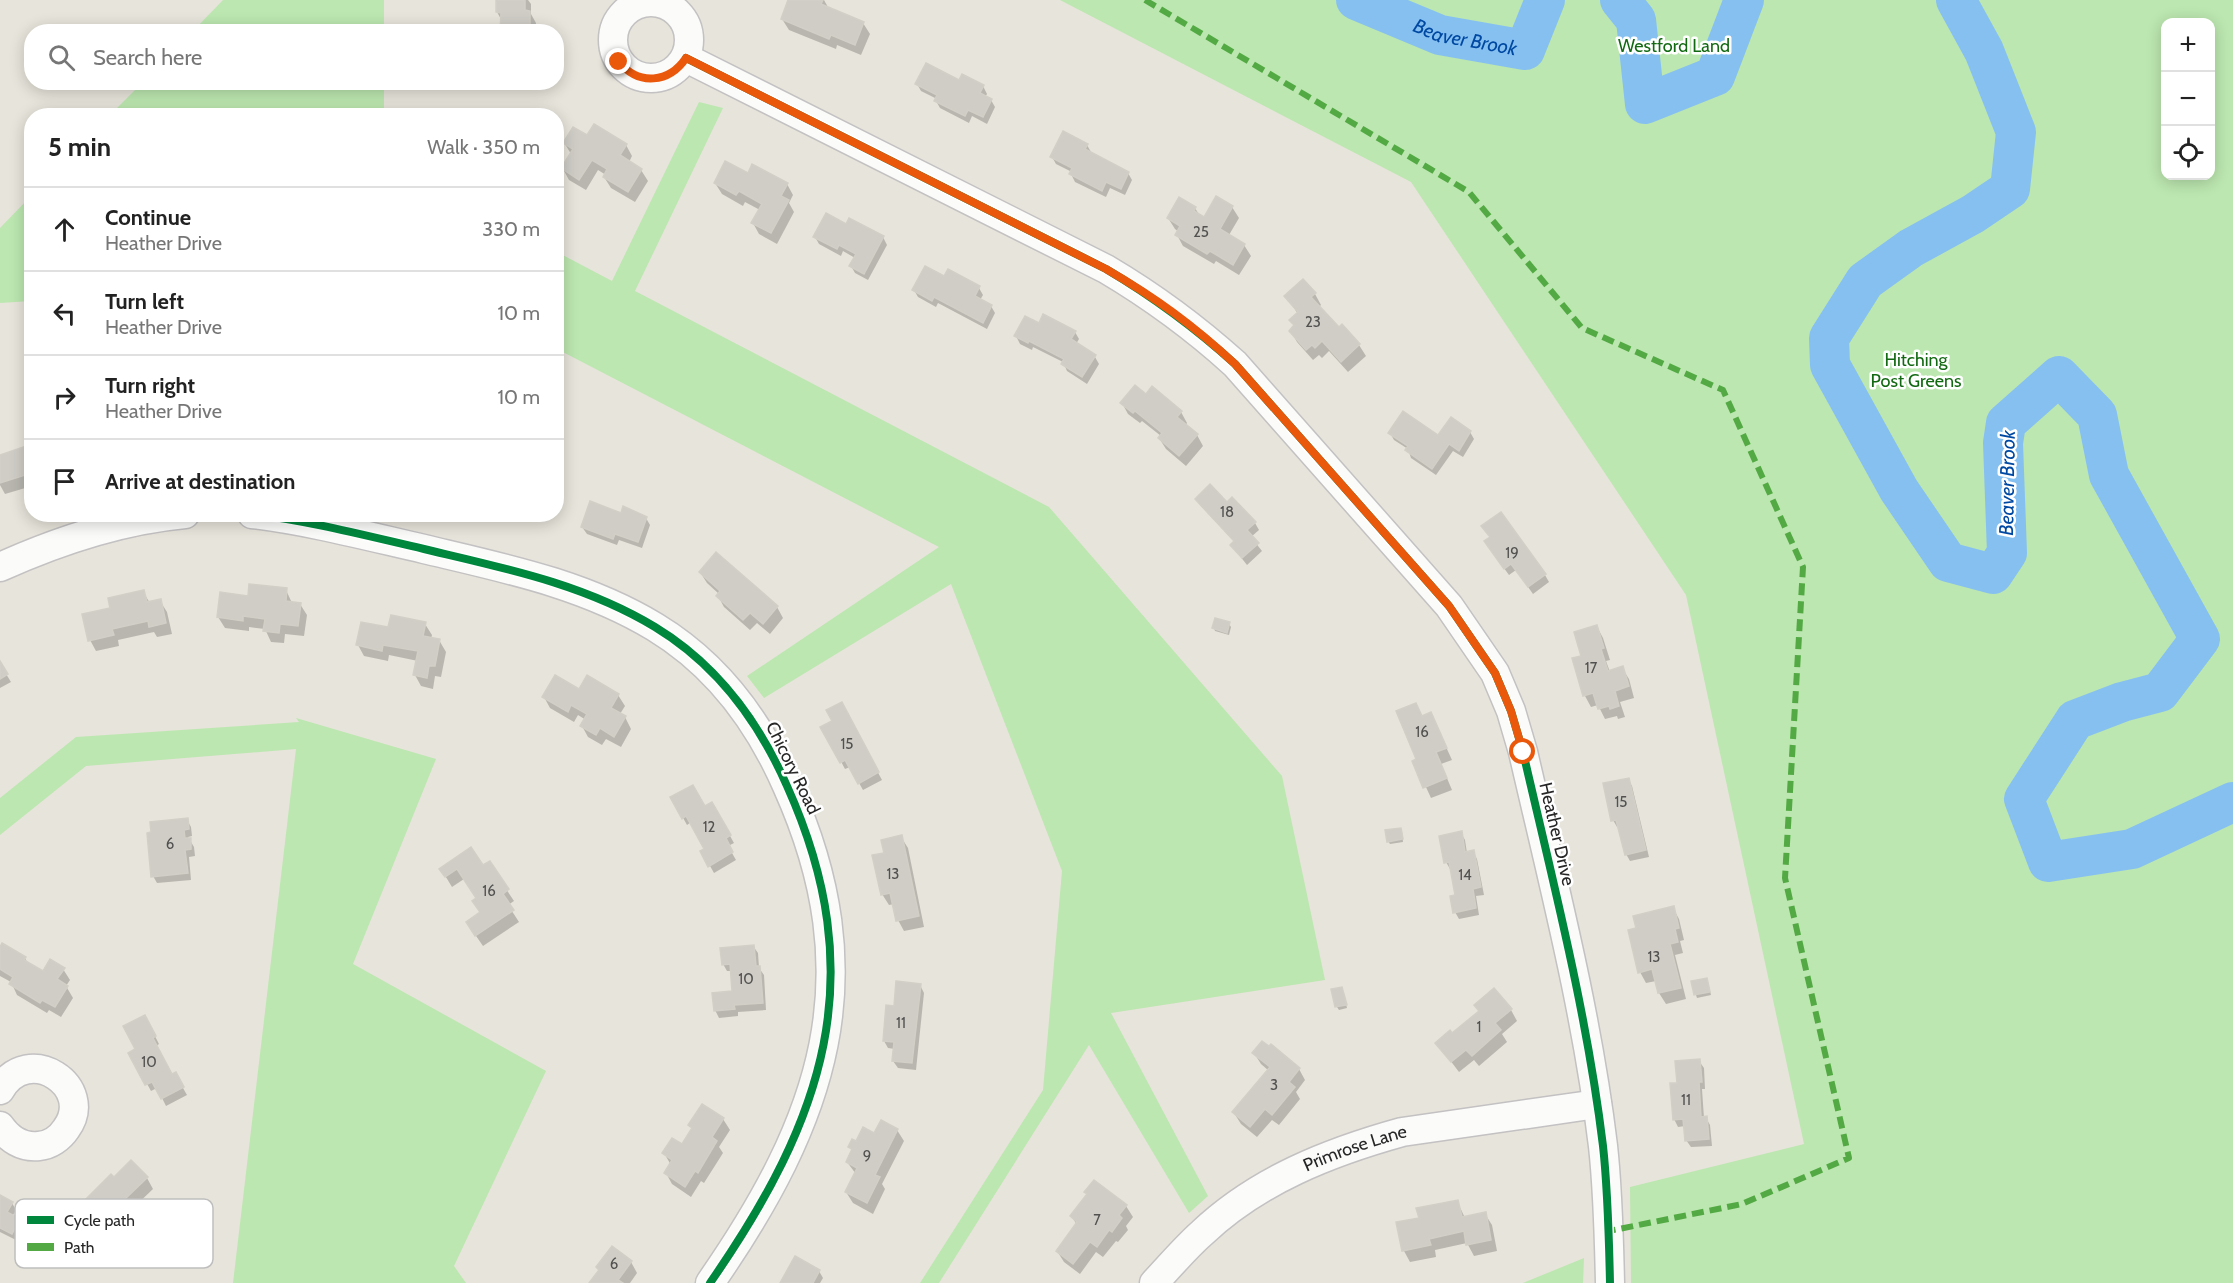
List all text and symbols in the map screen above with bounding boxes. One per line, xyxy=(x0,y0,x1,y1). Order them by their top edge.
water label: Beaver Brook xyxy=(1410,13,1520,61)
map controls xyxy=(2161,18,2215,180)
button: + xyxy=(2161,18,2215,72)
search box xyxy=(24,24,564,90)
park label: Westford Land xyxy=(1618,35,1730,57)
icon: search xyxy=(45,41,78,74)
text: Search here xyxy=(93,44,202,71)
route end xyxy=(605,48,631,74)
button: − xyxy=(2161,72,2215,126)
button: locate xyxy=(2161,126,2215,180)
text: 5 min xyxy=(48,131,111,163)
text: Walk · 350 m xyxy=(427,135,540,159)
text: Continue xyxy=(105,204,191,231)
icon: ahead xyxy=(48,213,81,246)
text: 330 m xyxy=(482,217,540,241)
house number: 25 xyxy=(1193,223,1209,241)
text: Heather Drive xyxy=(105,231,222,255)
text: Turn left xyxy=(105,288,184,315)
icon: left xyxy=(48,297,81,330)
text: 10 m xyxy=(497,301,540,325)
house number: 23 xyxy=(1305,313,1321,331)
text: Heather Drive xyxy=(105,315,222,339)
park label: Hitching Post Greens xyxy=(1871,349,1961,392)
text: Turn right xyxy=(105,372,195,399)
icon: right xyxy=(48,381,81,414)
text: 10 m xyxy=(497,385,540,409)
text: Heather Drive xyxy=(105,399,222,423)
water label: Beaver Brook xyxy=(1994,429,2020,536)
icon: arrive xyxy=(48,465,81,498)
text: Arrive at destination xyxy=(105,468,295,495)
house number: 18 xyxy=(1220,503,1234,521)
house number: 19 xyxy=(1505,544,1519,562)
house number: 17 xyxy=(1585,659,1598,677)
street label: Chicory Road xyxy=(761,718,825,818)
house number: 16 xyxy=(1415,723,1429,741)
house number: 15 xyxy=(840,735,854,753)
route start xyxy=(1509,738,1535,764)
street label: Heather Drive xyxy=(1534,780,1580,888)
house number: 15 xyxy=(1614,793,1628,811)
house number: 12 xyxy=(703,818,716,836)
house number: 6 xyxy=(166,835,174,853)
house number: 13 xyxy=(886,865,900,883)
house number: 14 xyxy=(1458,866,1472,884)
house number: 16 xyxy=(482,882,496,900)
house number: 13 xyxy=(1647,948,1661,966)
house number: 10 xyxy=(738,970,754,988)
house number: 11 xyxy=(896,1014,906,1032)
house number: 1 xyxy=(1477,1018,1481,1036)
house number: 10 xyxy=(141,1053,157,1071)
house number: 3 xyxy=(1270,1076,1278,1094)
house number: 11 xyxy=(1681,1091,1691,1109)
street label: Primrose Lane xyxy=(1300,1120,1408,1176)
house number: 9 xyxy=(863,1147,871,1165)
legend xyxy=(15,1199,213,1268)
text: Cycle path xyxy=(64,1211,135,1230)
house number: 7 xyxy=(1093,1211,1101,1229)
text: Path xyxy=(64,1238,95,1257)
house number: 6 xyxy=(610,1255,618,1273)

